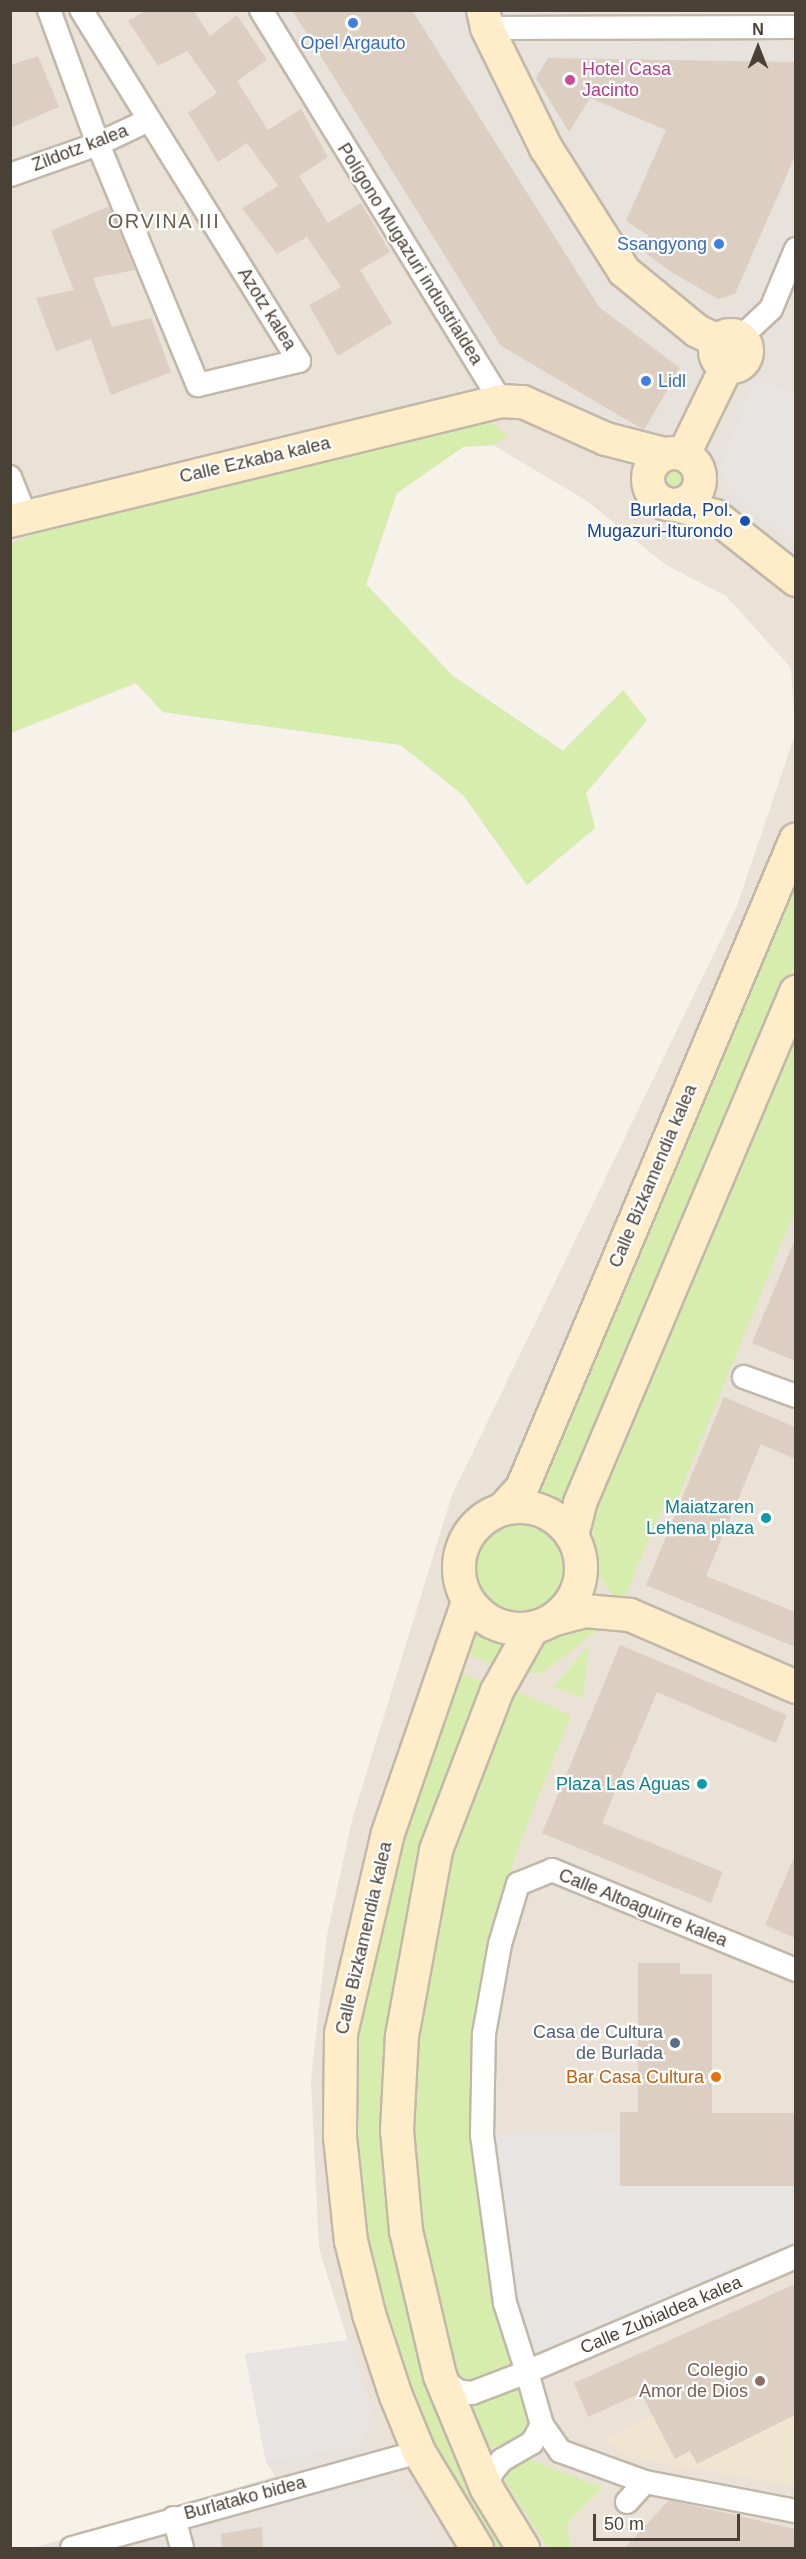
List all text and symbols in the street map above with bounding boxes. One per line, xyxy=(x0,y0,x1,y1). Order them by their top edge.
marker: Opel Argauto xyxy=(346,16,360,30)
north arrow xyxy=(728,18,788,78)
text: N xyxy=(752,21,764,38)
place label: Opel Argauto xyxy=(300,32,406,54)
place label: Hotel Casa Jacinto xyxy=(582,59,671,101)
marker: Hotel Casa Jacinto xyxy=(563,73,577,87)
street label: Zildotz kalea xyxy=(29,120,131,176)
street label: Polígono Mugazuri industrialdea xyxy=(333,139,487,369)
district label: ORVINA III xyxy=(107,209,221,233)
place label: Ssangyong xyxy=(617,233,707,255)
marker: Ssangyong xyxy=(712,237,726,251)
street label: Azotz kalea xyxy=(233,264,301,354)
place label: Lidl xyxy=(658,370,686,392)
marker: Lidl xyxy=(639,374,653,388)
street label: Calle Ezkaba kalea xyxy=(178,432,332,488)
place label: Burlada, Pol. Mugazuri-Iturondo xyxy=(587,500,733,542)
marker: Burlada, Pol. Mugazuri-Iturondo xyxy=(738,514,752,528)
street label: Calle Bizkamendia kalea xyxy=(605,1081,701,1271)
place label: Maiatzaren Lehena plaza xyxy=(646,1497,754,1540)
marker: Maiatzaren Lehena plaza xyxy=(759,1511,773,1525)
place label: Plaza Las Aguas xyxy=(555,1773,690,1795)
marker: Plaza Las Aguas xyxy=(695,1777,709,1791)
street label: Calle Bizkamendia kalea xyxy=(331,1840,397,2036)
street label: Calle Altoaguirre kalea xyxy=(555,1864,731,1952)
place label: Casa de Cultura de Burlada xyxy=(533,2022,663,2064)
marker: Casa de Cultura de Burlada xyxy=(668,2036,682,2050)
place label: Bar Casa Cultura xyxy=(566,2066,704,2088)
marker: Bar Casa Cultura xyxy=(709,2070,723,2084)
street label: Calle Zubialdea kalea xyxy=(577,2271,745,2359)
place label: Colegio Amor de Dios xyxy=(639,2360,748,2402)
marker: Colegio Amor de Dios xyxy=(753,2374,767,2388)
street label: Burlatako bidea xyxy=(182,2471,308,2525)
scale bar xyxy=(596,2502,743,2540)
text: 50 m xyxy=(604,2514,644,2534)

